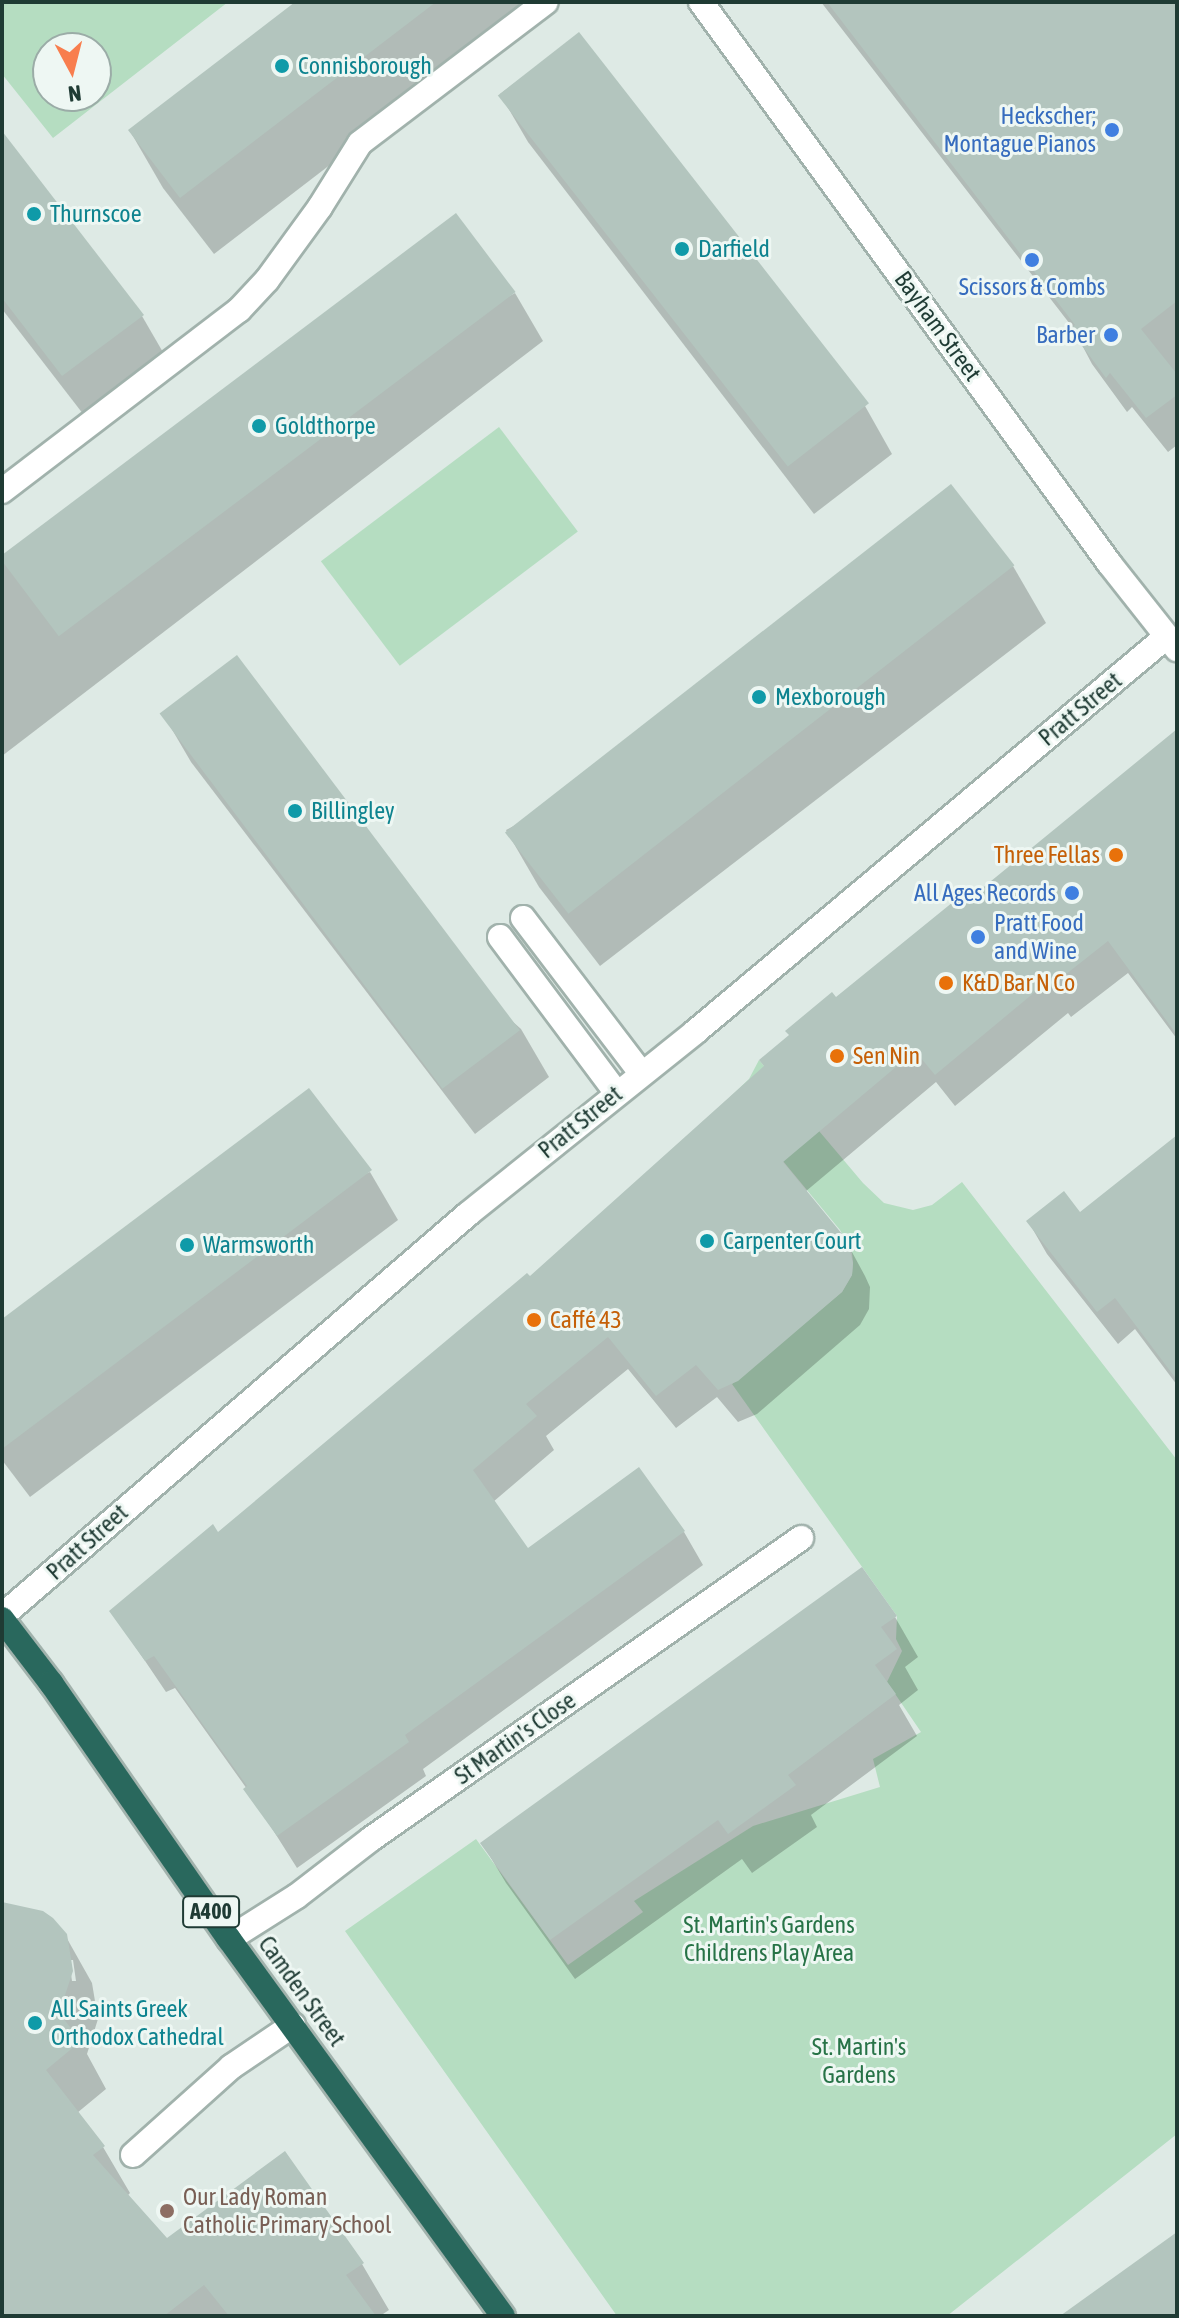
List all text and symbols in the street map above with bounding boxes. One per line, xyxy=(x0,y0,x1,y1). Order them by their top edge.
north arrow xyxy=(32,32,112,112)
place label: Connisborough xyxy=(298,52,432,80)
marker: Connisborough xyxy=(273,57,291,75)
text: N xyxy=(67,80,83,108)
place label: Heckscher; Montague Pianos xyxy=(943,102,1096,158)
marker: Heckscher; Montague Pianos xyxy=(1103,121,1121,139)
place label: Thurnscoe xyxy=(50,200,142,228)
marker: Thurnscoe xyxy=(25,205,43,223)
place label: Darfield xyxy=(698,235,770,263)
marker: Darfield xyxy=(673,240,691,258)
marker: Scissors & Combs xyxy=(1023,251,1041,269)
street label: Bayham Street xyxy=(889,266,987,386)
place label: Scissors & Combs xyxy=(959,273,1105,301)
place label: Barber xyxy=(1036,321,1095,349)
marker: Barber xyxy=(1102,326,1120,344)
place label: Goldthorpe xyxy=(275,412,376,440)
marker: Goldthorpe xyxy=(250,417,268,435)
street label: Pratt Street xyxy=(1033,666,1127,752)
place label: Mexborough xyxy=(775,683,886,711)
marker: Mexborough xyxy=(750,688,768,706)
place label: Billingley xyxy=(311,797,395,825)
marker: Billingley xyxy=(286,802,304,820)
place label: Three Fellas xyxy=(994,841,1100,869)
marker: Three Fellas xyxy=(1107,846,1125,864)
place label: All Ages Records xyxy=(914,879,1056,907)
marker: All Ages Records xyxy=(1063,884,1081,902)
place label: Pratt Food and Wine xyxy=(994,909,1084,965)
marker: Pratt Food and Wine xyxy=(969,928,987,946)
place label: K&D Bar N Co xyxy=(962,969,1075,997)
marker: K&D Bar N Co xyxy=(937,974,955,992)
place label: Sen Nin xyxy=(853,1042,920,1070)
marker: Sen Nin xyxy=(828,1047,846,1065)
street label: Pratt Street xyxy=(532,1080,628,1164)
place label: Carpenter Court xyxy=(723,1227,861,1255)
place label: Warmsworth xyxy=(203,1231,314,1259)
marker: Carpenter Court xyxy=(698,1232,716,1250)
marker: Warmsworth xyxy=(178,1236,196,1254)
place label: Caffé 43 xyxy=(550,1306,622,1334)
marker: Caffé 43 xyxy=(525,1311,543,1329)
street label: Pratt Street xyxy=(40,1498,134,1586)
street label: St Martin's Close xyxy=(449,1686,581,1790)
road number: A400 xyxy=(181,1894,241,1930)
park label: St. Martin's Gardens Childrens Play Area xyxy=(683,1911,855,1967)
street label: Camden Street xyxy=(252,1930,352,2052)
place label: All Saints Greek Orthodox Cathedral xyxy=(51,1995,224,2051)
marker: All Saints Greek Orthodox Cathedral xyxy=(26,2014,44,2032)
park label: St. Martin's Gardens xyxy=(812,2033,906,2089)
place label: Our Lady Roman Catholic Primary School xyxy=(183,2183,391,2239)
marker: Our Lady Roman Catholic Primary School xyxy=(158,2202,176,2220)

